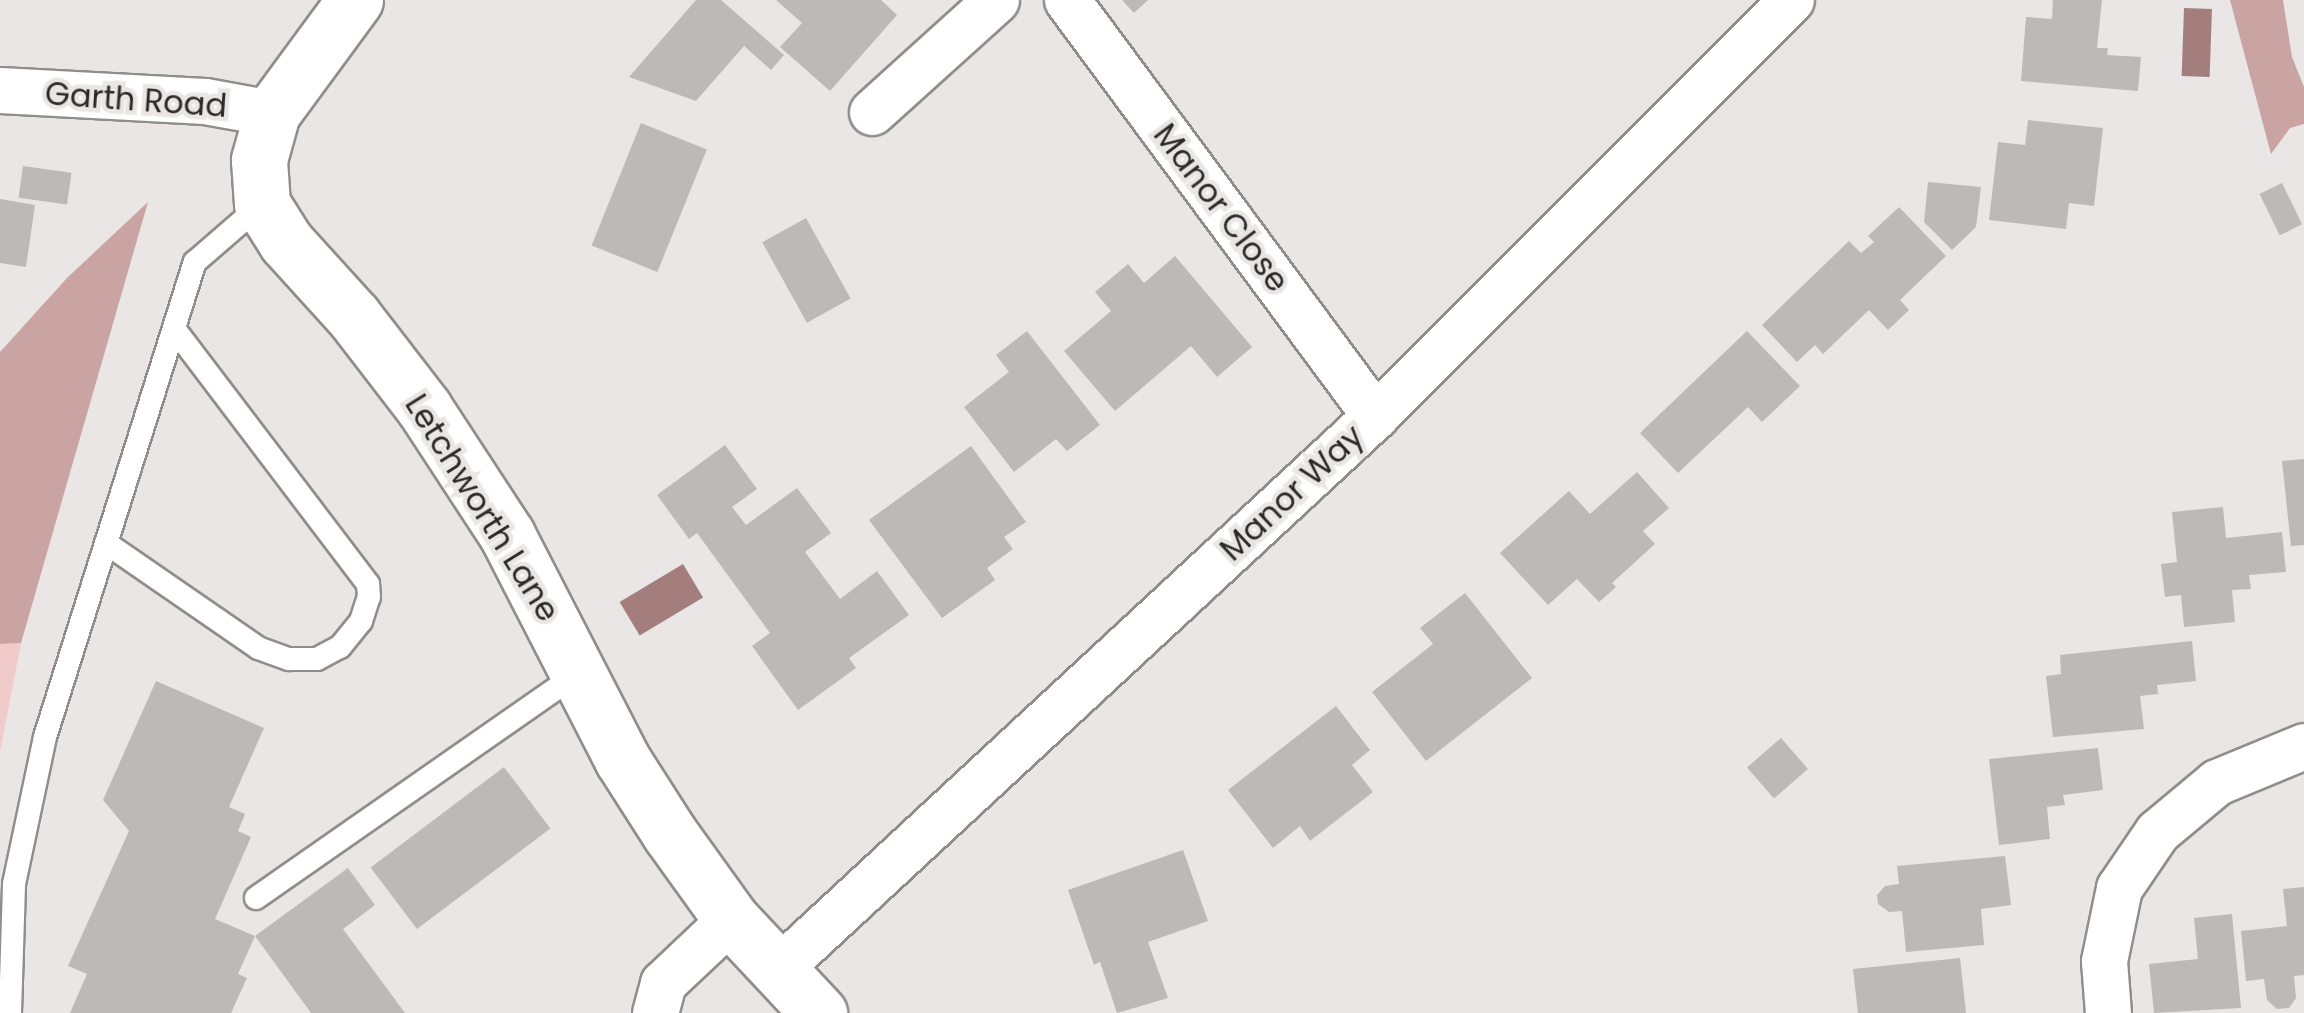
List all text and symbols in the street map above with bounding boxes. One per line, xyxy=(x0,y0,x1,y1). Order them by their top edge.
street label: Garth Road xyxy=(44,74,228,126)
street label: Manor Close xyxy=(1145,116,1297,300)
street label: Letchworth Lane xyxy=(397,387,567,629)
street label: Manor Way xyxy=(1213,417,1371,569)

